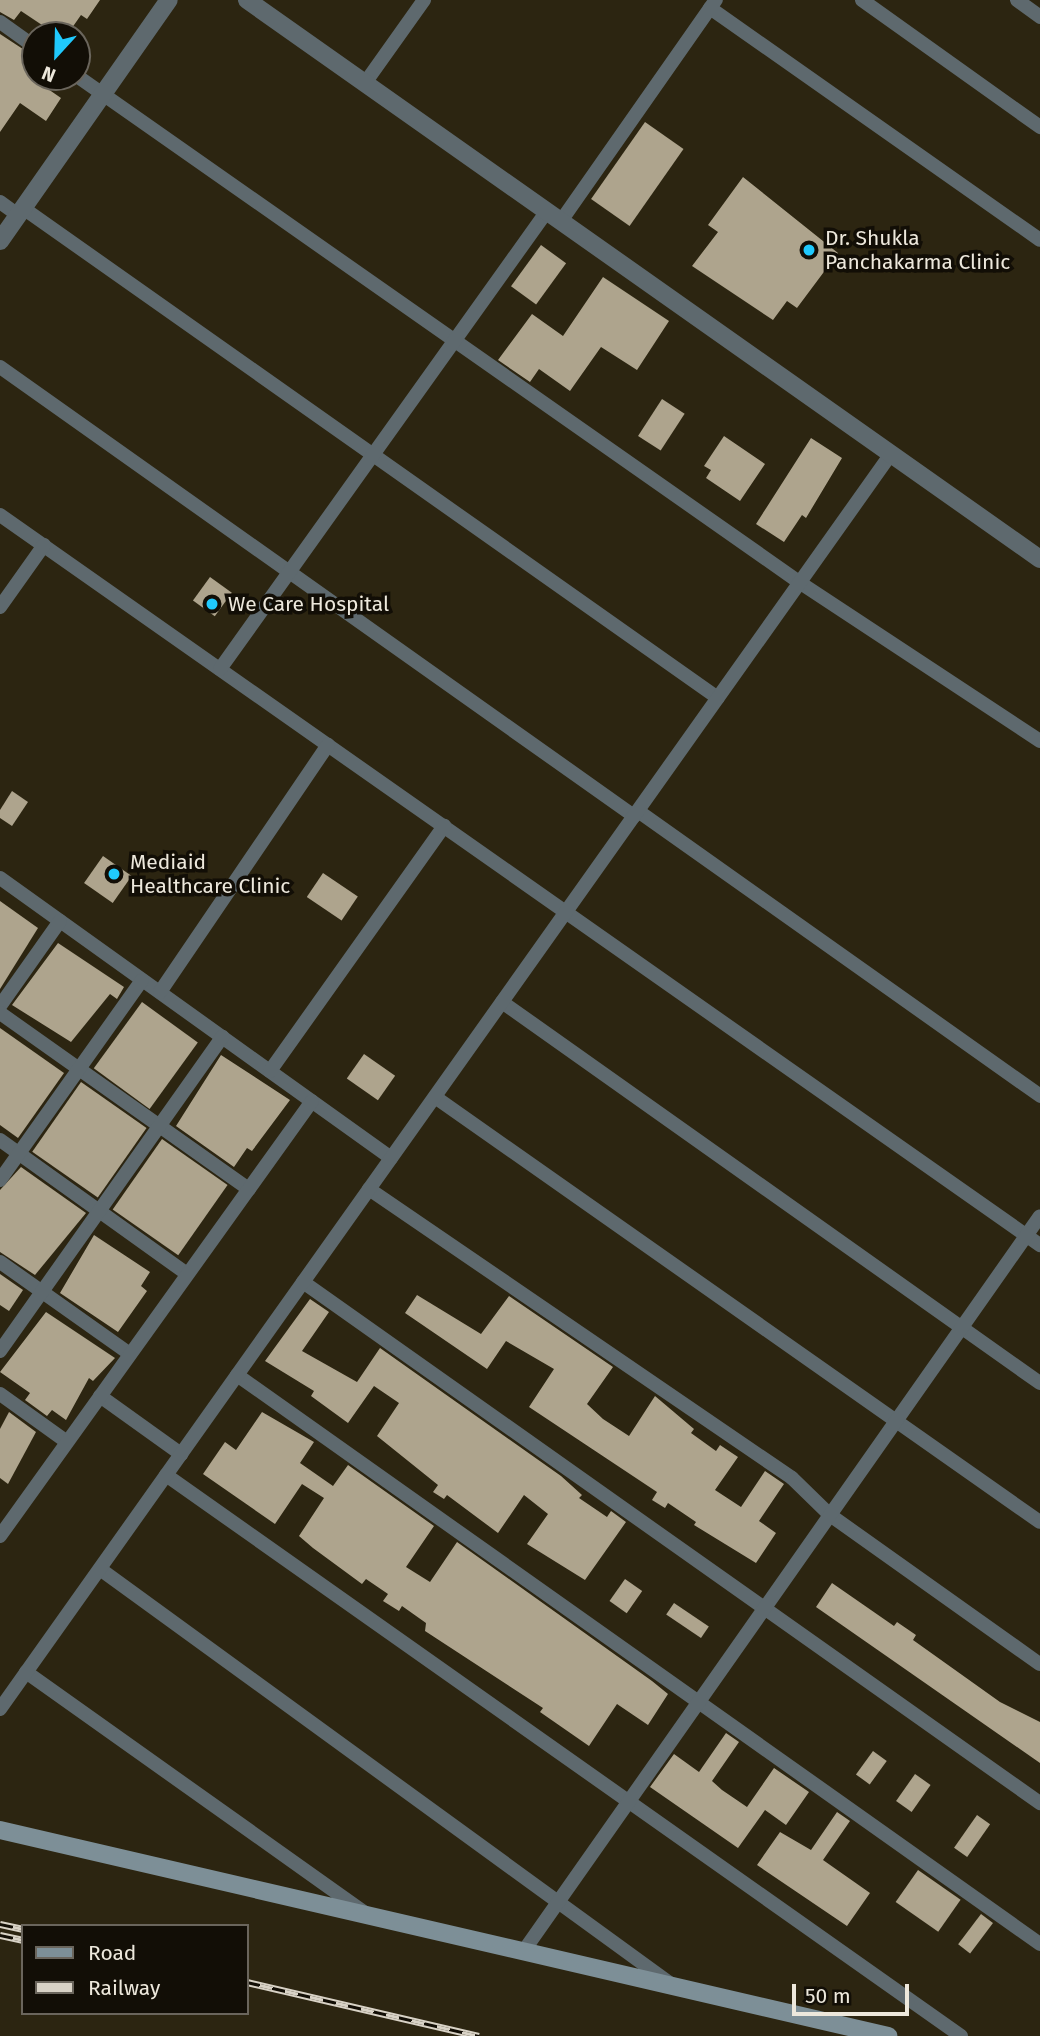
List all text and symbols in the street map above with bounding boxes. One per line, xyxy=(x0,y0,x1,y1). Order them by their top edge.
north arrow xyxy=(21,21,91,91)
text: N xyxy=(39,61,59,87)
place label: Dr. Shukla Panchakarma Clinic xyxy=(825,225,1010,275)
marker: Dr. Shukla Panchakarma Clinic xyxy=(799,240,819,260)
place label: We Care Hospital xyxy=(228,591,389,617)
marker: We Care Hospital xyxy=(202,594,222,614)
place label: Mediaid Healthcare Clinic xyxy=(130,849,290,899)
marker: Mediaid Healthcare Clinic xyxy=(104,864,124,884)
legend xyxy=(21,1924,248,2015)
text: Road xyxy=(88,1940,136,1966)
scale bar xyxy=(795,1969,912,2013)
text: Railway xyxy=(88,1975,160,2001)
text: 50 m xyxy=(805,1983,851,2009)

